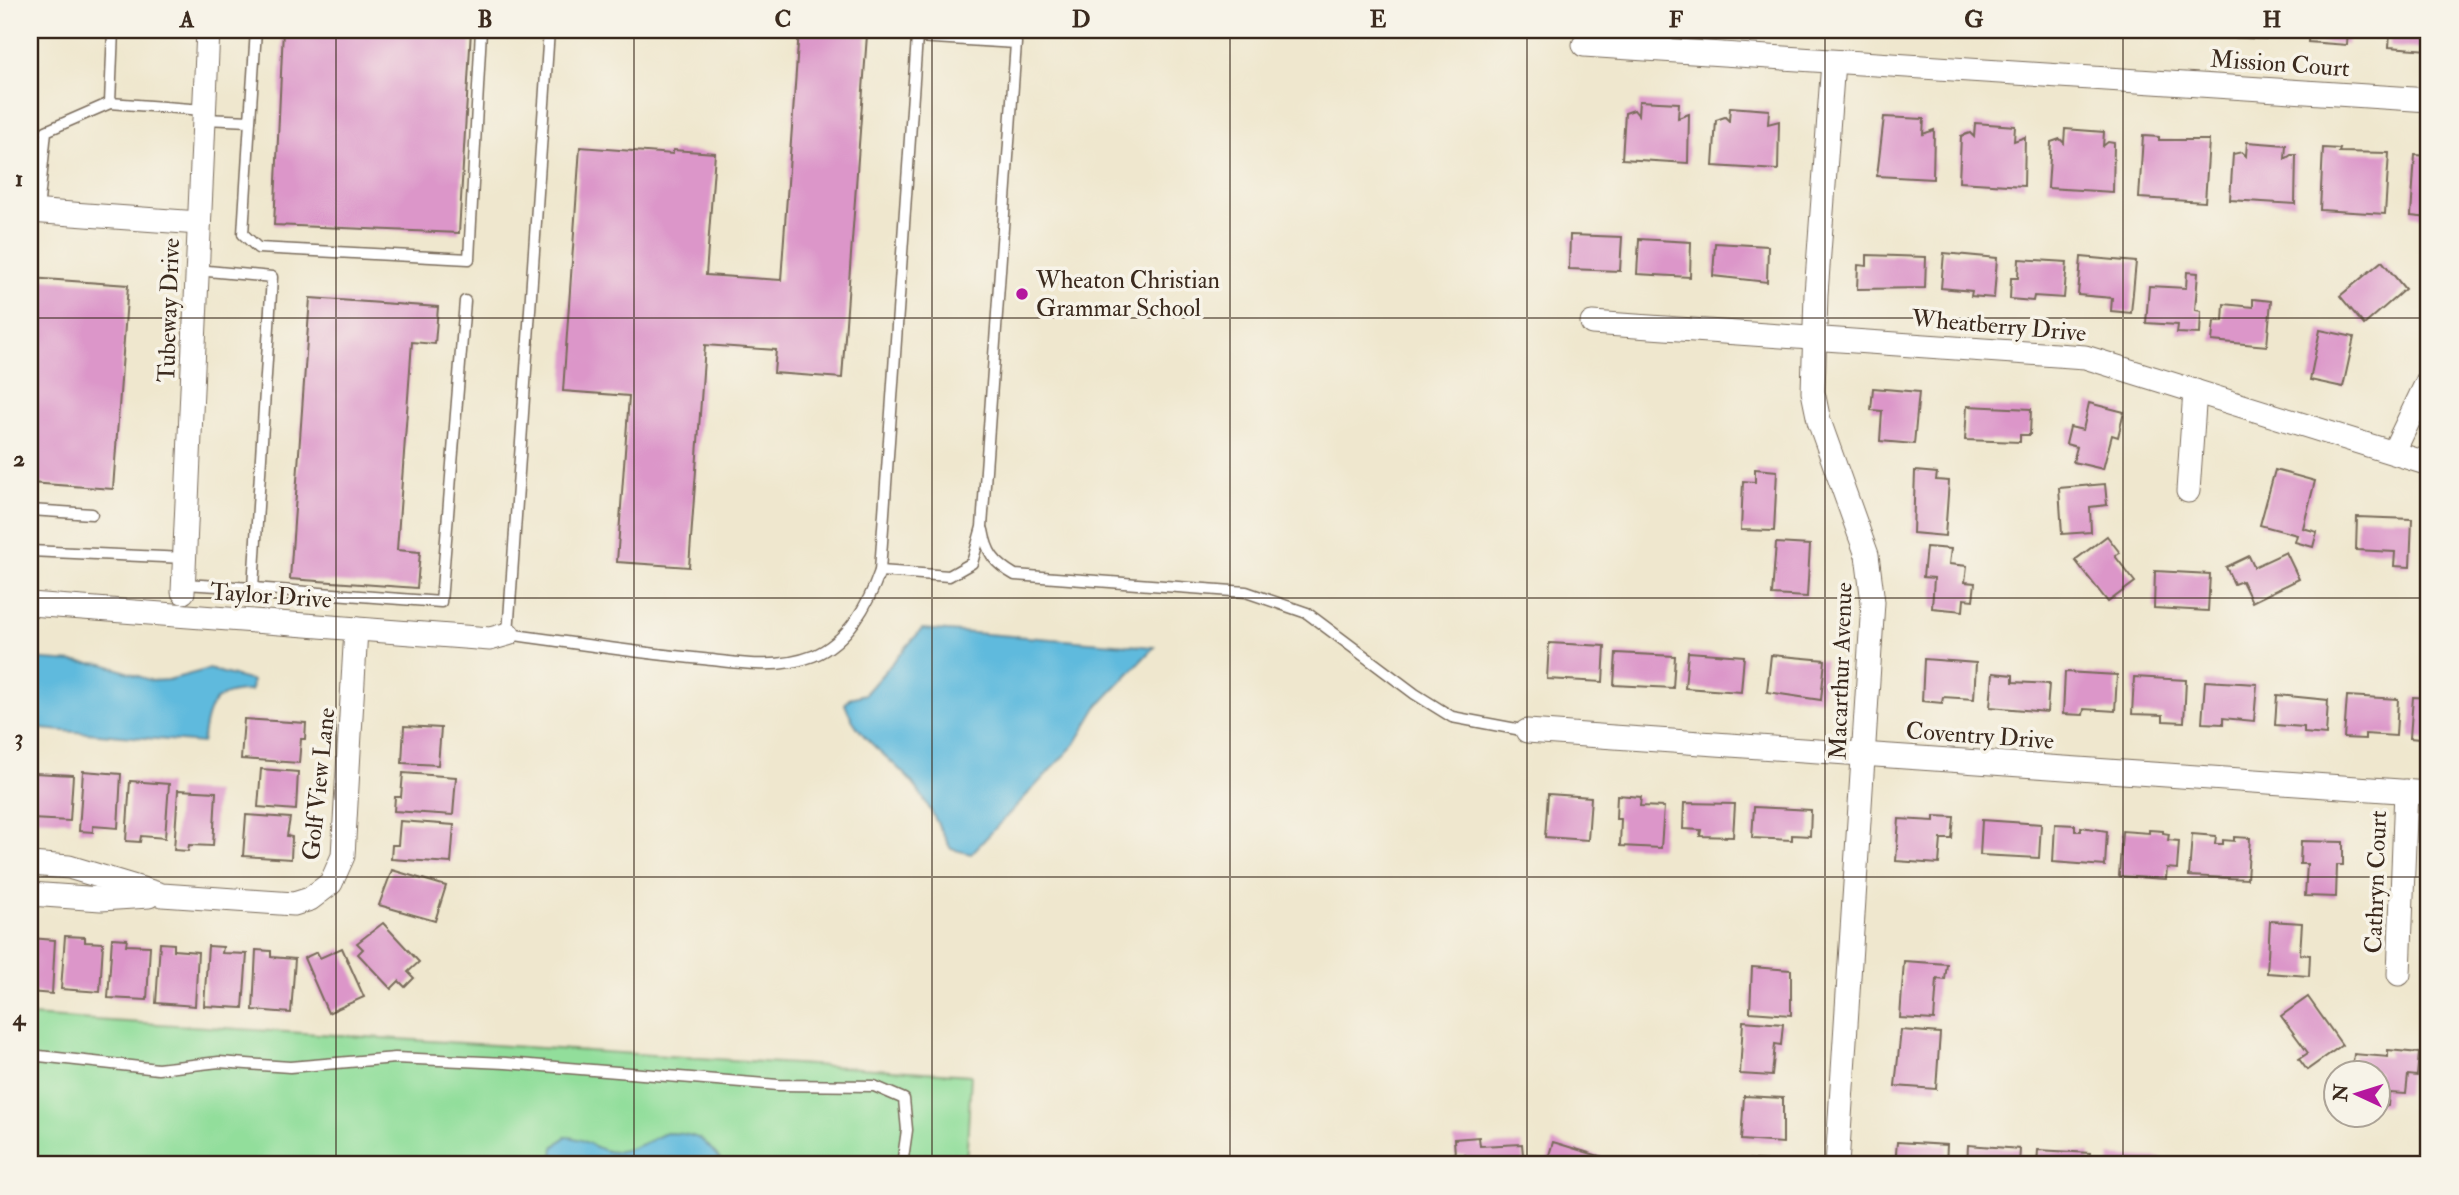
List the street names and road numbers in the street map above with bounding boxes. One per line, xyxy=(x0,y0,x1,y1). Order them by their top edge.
street label: Mission Court xyxy=(2209,44,2351,84)
street label: Tubeway Drive xyxy=(151,237,187,383)
street label: Wheatberry Drive xyxy=(1909,303,2088,349)
street label: Taylor Drive xyxy=(209,576,333,616)
street label: Macarthur Avenue xyxy=(1822,582,1860,760)
street label: Golf View Lane xyxy=(296,706,342,862)
street label: Coventry Drive xyxy=(1905,715,2055,757)
street label: Cathryn Court xyxy=(2358,810,2394,954)

